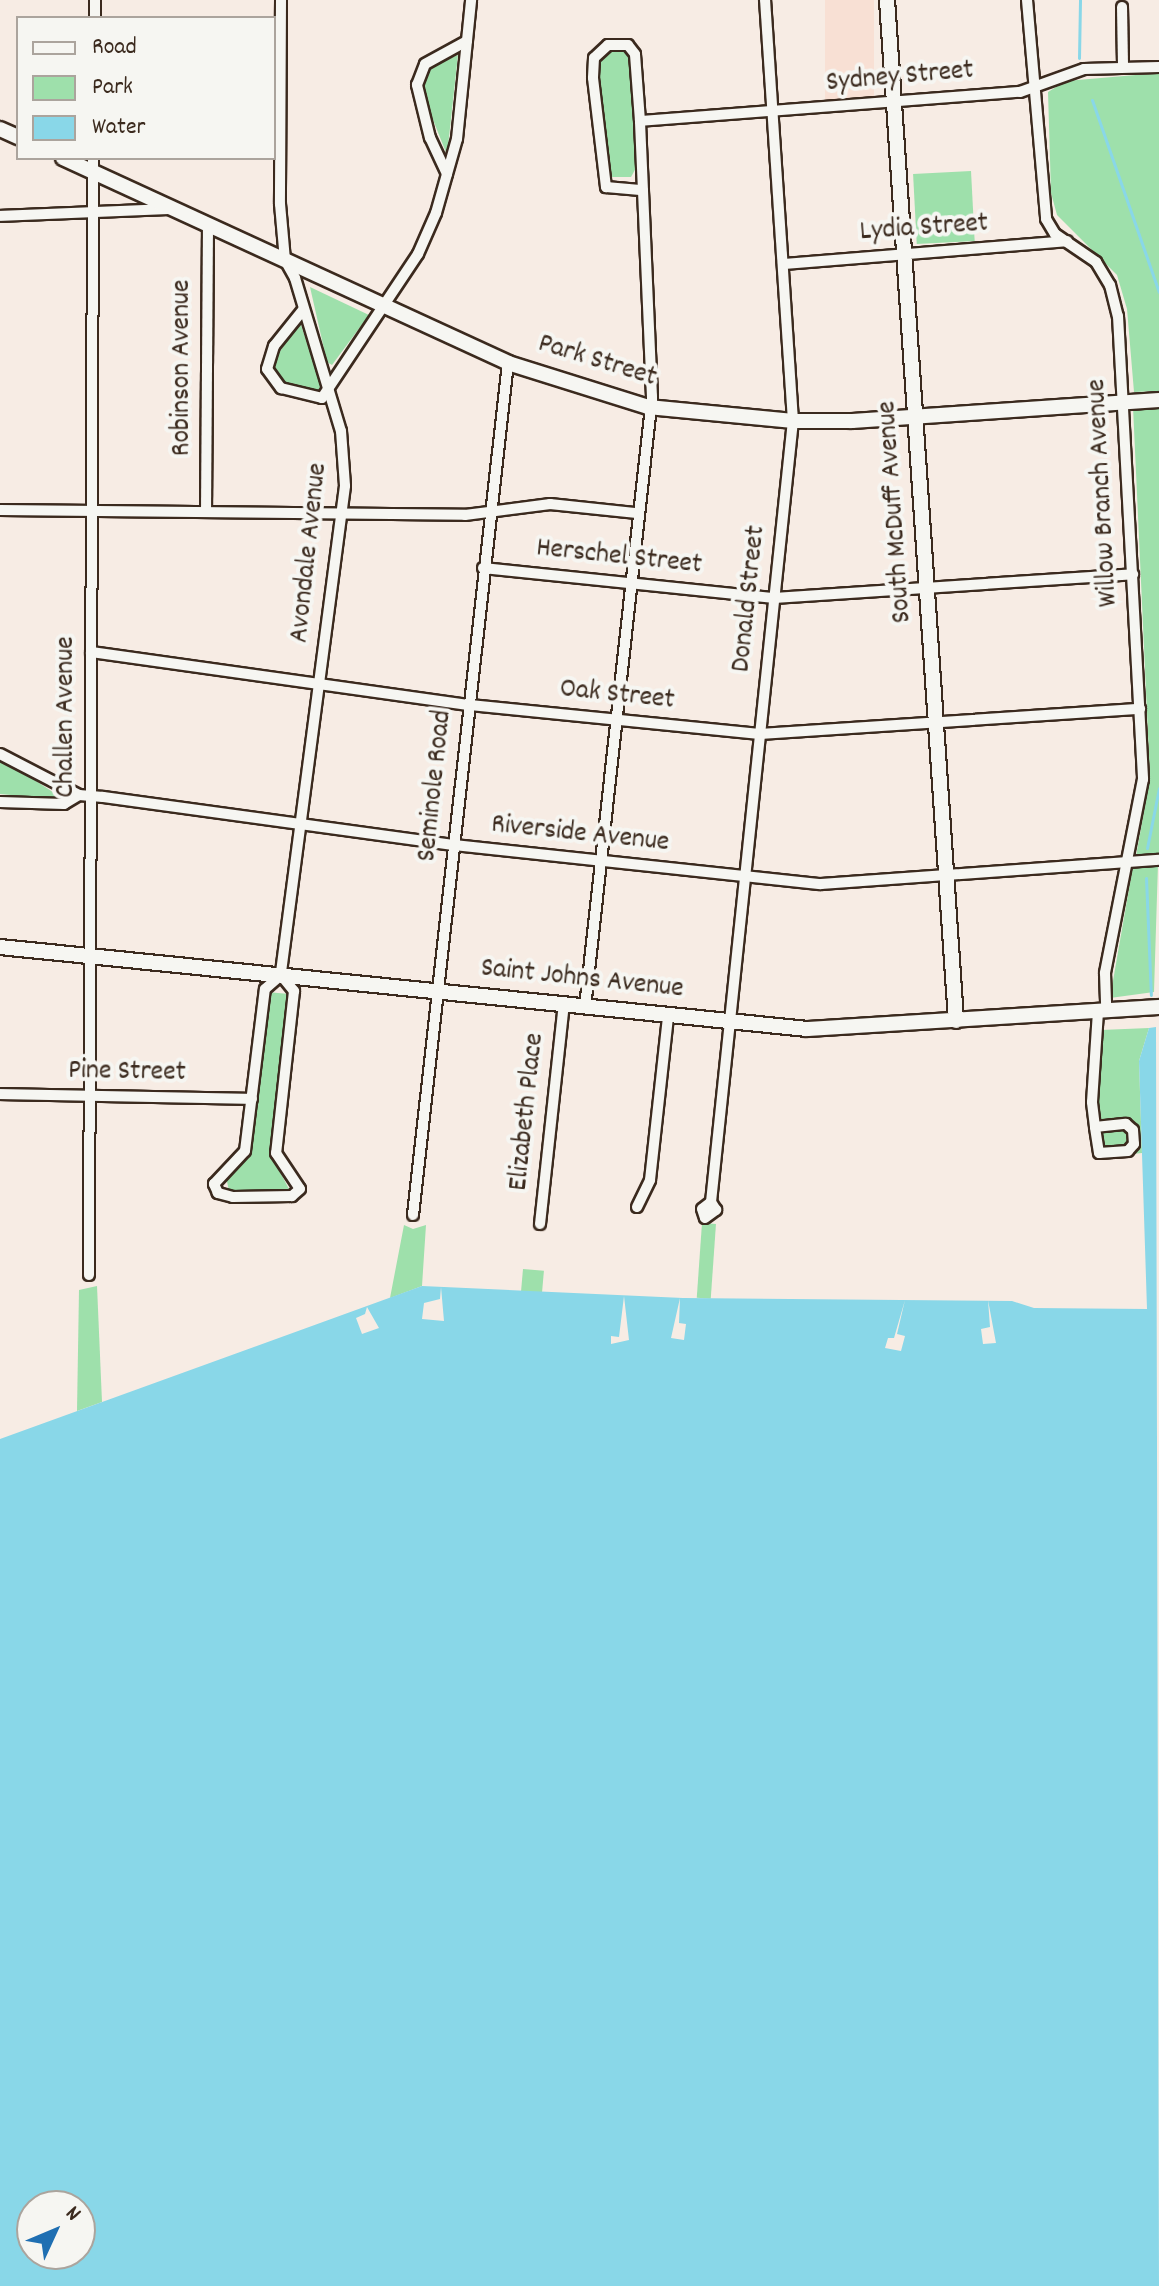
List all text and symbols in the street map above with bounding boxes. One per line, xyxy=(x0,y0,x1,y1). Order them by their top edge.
legend xyxy=(16,16,276,160)
text: Road xyxy=(92,31,137,65)
street label: Sydney Street xyxy=(825,55,975,101)
text: Park xyxy=(92,71,133,105)
text: Water xyxy=(92,111,145,145)
street label: Lydia Street xyxy=(859,208,989,250)
street label: Robinson Avenue xyxy=(166,280,200,456)
street label: Park Street xyxy=(534,328,660,396)
street label: Willow Branch Avenue xyxy=(1081,378,1127,608)
street label: South McDuff Avenue xyxy=(871,400,921,624)
street label: Avondale Avenue xyxy=(284,461,336,645)
street label: Donald Street xyxy=(726,524,774,674)
street label: Herschel Street xyxy=(535,533,703,583)
street label: Challen Avenue xyxy=(50,636,84,798)
street label: Oak Street xyxy=(558,673,676,719)
street label: Seminole Road xyxy=(411,709,461,863)
street label: Riverside Avenue xyxy=(489,809,671,861)
street label: Saint Johns Avenue xyxy=(479,953,685,1007)
street label: Elizabeth Place xyxy=(503,1031,553,1193)
street label: Pine Street xyxy=(68,1055,186,1091)
north arrow xyxy=(16,2190,96,2270)
text: N xyxy=(57,2200,87,2229)

